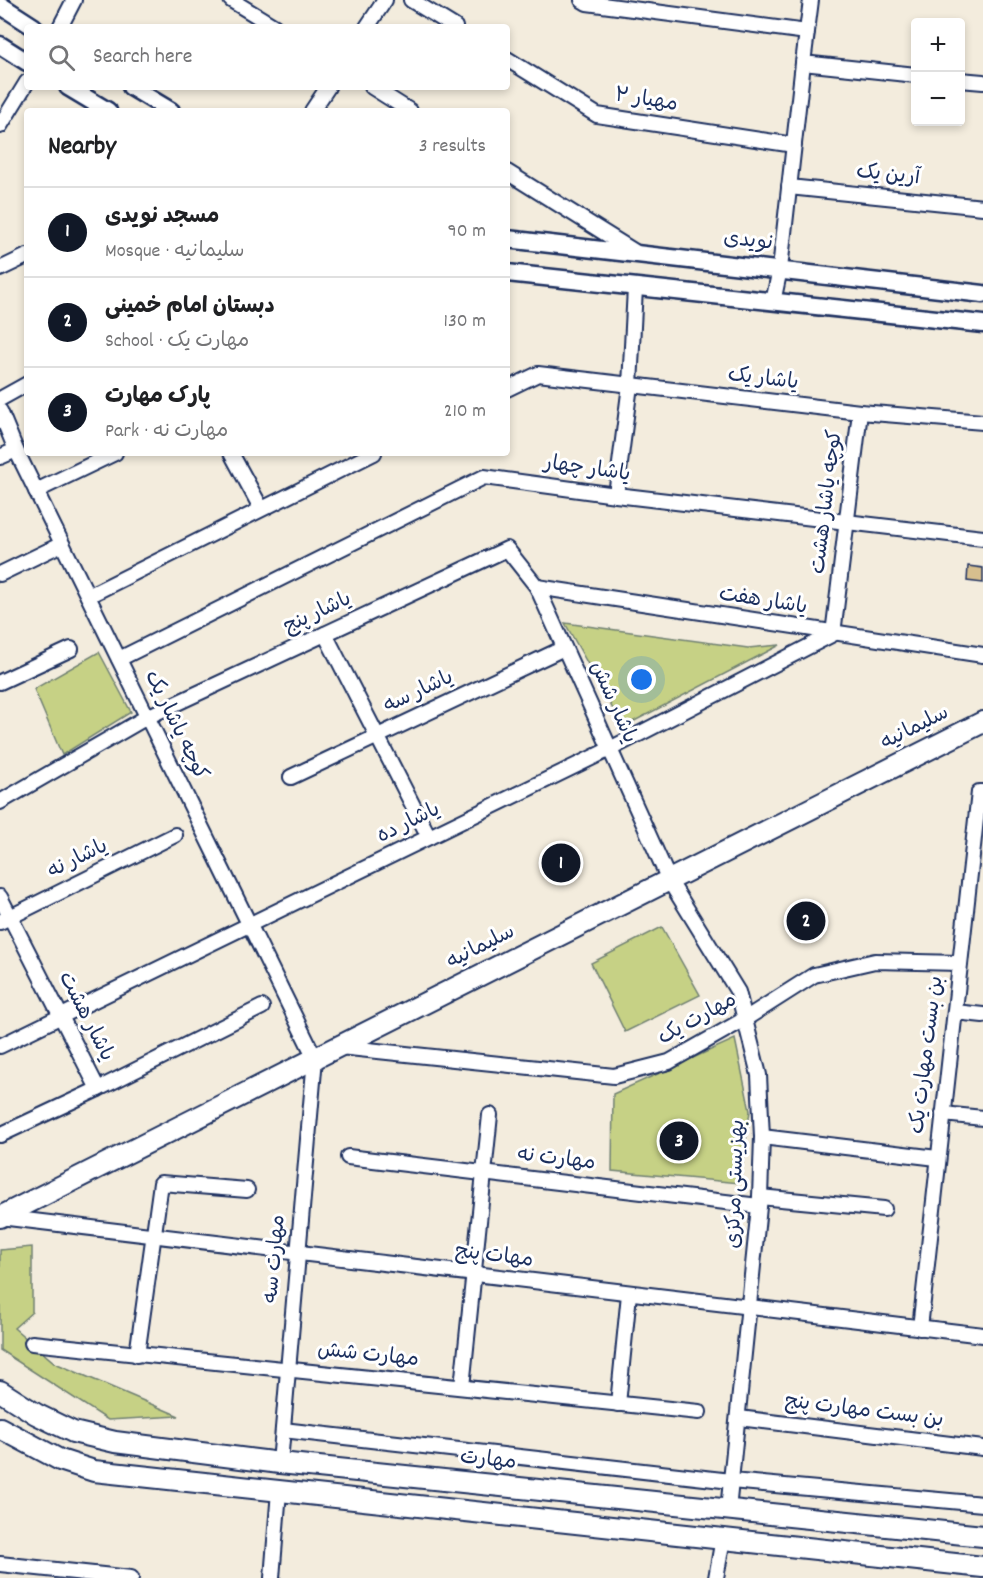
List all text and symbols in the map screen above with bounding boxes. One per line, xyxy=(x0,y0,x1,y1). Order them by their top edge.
map controls xyxy=(911,18,965,126)
button: + xyxy=(911,18,965,72)
search box xyxy=(24,24,510,90)
icon: search xyxy=(45,41,78,74)
text: Search here xyxy=(93,42,192,73)
button: − xyxy=(911,72,965,126)
street label: مهیار ۲ xyxy=(612,81,680,121)
text: Nearby xyxy=(48,129,116,166)
text: 3 results xyxy=(419,133,486,161)
street label: آرین یک xyxy=(855,158,922,194)
text: مسجد نویدی xyxy=(105,202,219,233)
text: 1 xyxy=(65,218,70,246)
text: 90 m xyxy=(448,218,486,246)
street label: نویدی xyxy=(722,224,774,260)
text: Mosque · سلیمانیه xyxy=(105,238,244,266)
text: دبستان امام خمینی xyxy=(105,292,275,323)
text: 2 xyxy=(63,308,72,336)
text: 130 m xyxy=(444,308,486,336)
text: School · مهارت یک xyxy=(105,328,249,356)
street label: یاشار یک xyxy=(726,361,800,399)
text: پارک مهارت xyxy=(105,382,210,413)
text: 3 xyxy=(63,398,72,426)
text: 210 m xyxy=(444,398,486,426)
text: Park · مهارت نه xyxy=(105,418,228,446)
street label: کوچه یاشار هشت xyxy=(804,428,852,576)
street label: یاشار چهار xyxy=(540,449,632,491)
street label: یاشار هفت xyxy=(717,580,809,624)
street label: یاشار پنج xyxy=(279,585,357,643)
street label: یاشار شش xyxy=(581,657,643,749)
street label: یاشار سه xyxy=(379,664,459,722)
your location xyxy=(627,665,656,694)
street label: کوچه یاشار یک xyxy=(135,666,215,786)
street label: سلیمانیه xyxy=(875,699,955,759)
street label: یاشار ده xyxy=(372,796,446,852)
street label: یاشار نه xyxy=(42,832,114,888)
pin: 1 xyxy=(542,840,580,886)
pin: 2 xyxy=(786,898,826,944)
street label: سلیمانیه xyxy=(441,918,521,978)
street label: یاشار هشت xyxy=(50,967,120,1067)
street label: بن بست مهارت یک xyxy=(903,974,953,1136)
street label: مهارت یک xyxy=(653,986,743,1054)
pin: 3 xyxy=(660,1118,698,1164)
street label: بهزیستی مرکزی xyxy=(720,1119,754,1249)
street label: مهارت نه xyxy=(515,1140,597,1180)
street label: مهارت سه xyxy=(257,1213,295,1305)
street label: مهات پنج xyxy=(453,1237,535,1277)
street label: مهارت شش xyxy=(316,1336,420,1376)
street label: بن بست مهارت پنج xyxy=(783,1387,945,1437)
street label: مهارت xyxy=(458,1443,518,1479)

